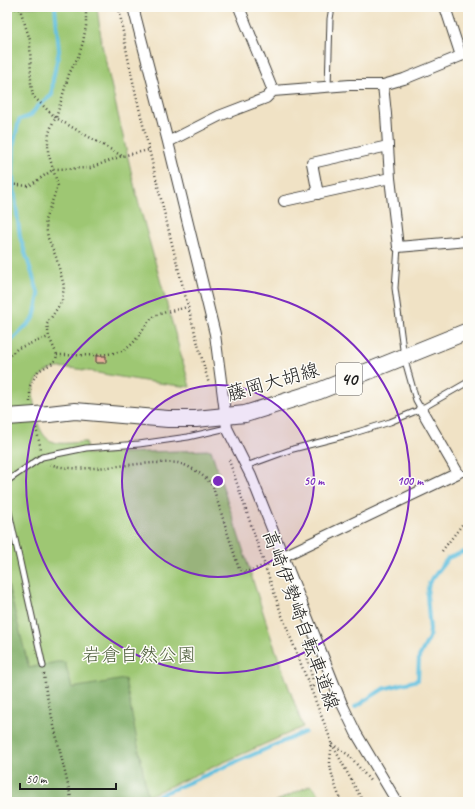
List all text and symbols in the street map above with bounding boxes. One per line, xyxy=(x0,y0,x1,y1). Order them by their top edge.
street label: 藤岡大胡線 xyxy=(224,357,322,407)
road number: 40 xyxy=(336,363,362,395)
text: 50 m xyxy=(304,473,325,489)
text: 100 m xyxy=(397,473,424,489)
centre of rings xyxy=(211,474,225,488)
street label: 高崎伊勢崎自転車道線 xyxy=(257,527,345,713)
park label: 岩倉自然公園 xyxy=(82,643,196,667)
scale bar xyxy=(20,765,116,791)
text: 50 m xyxy=(26,771,48,787)

